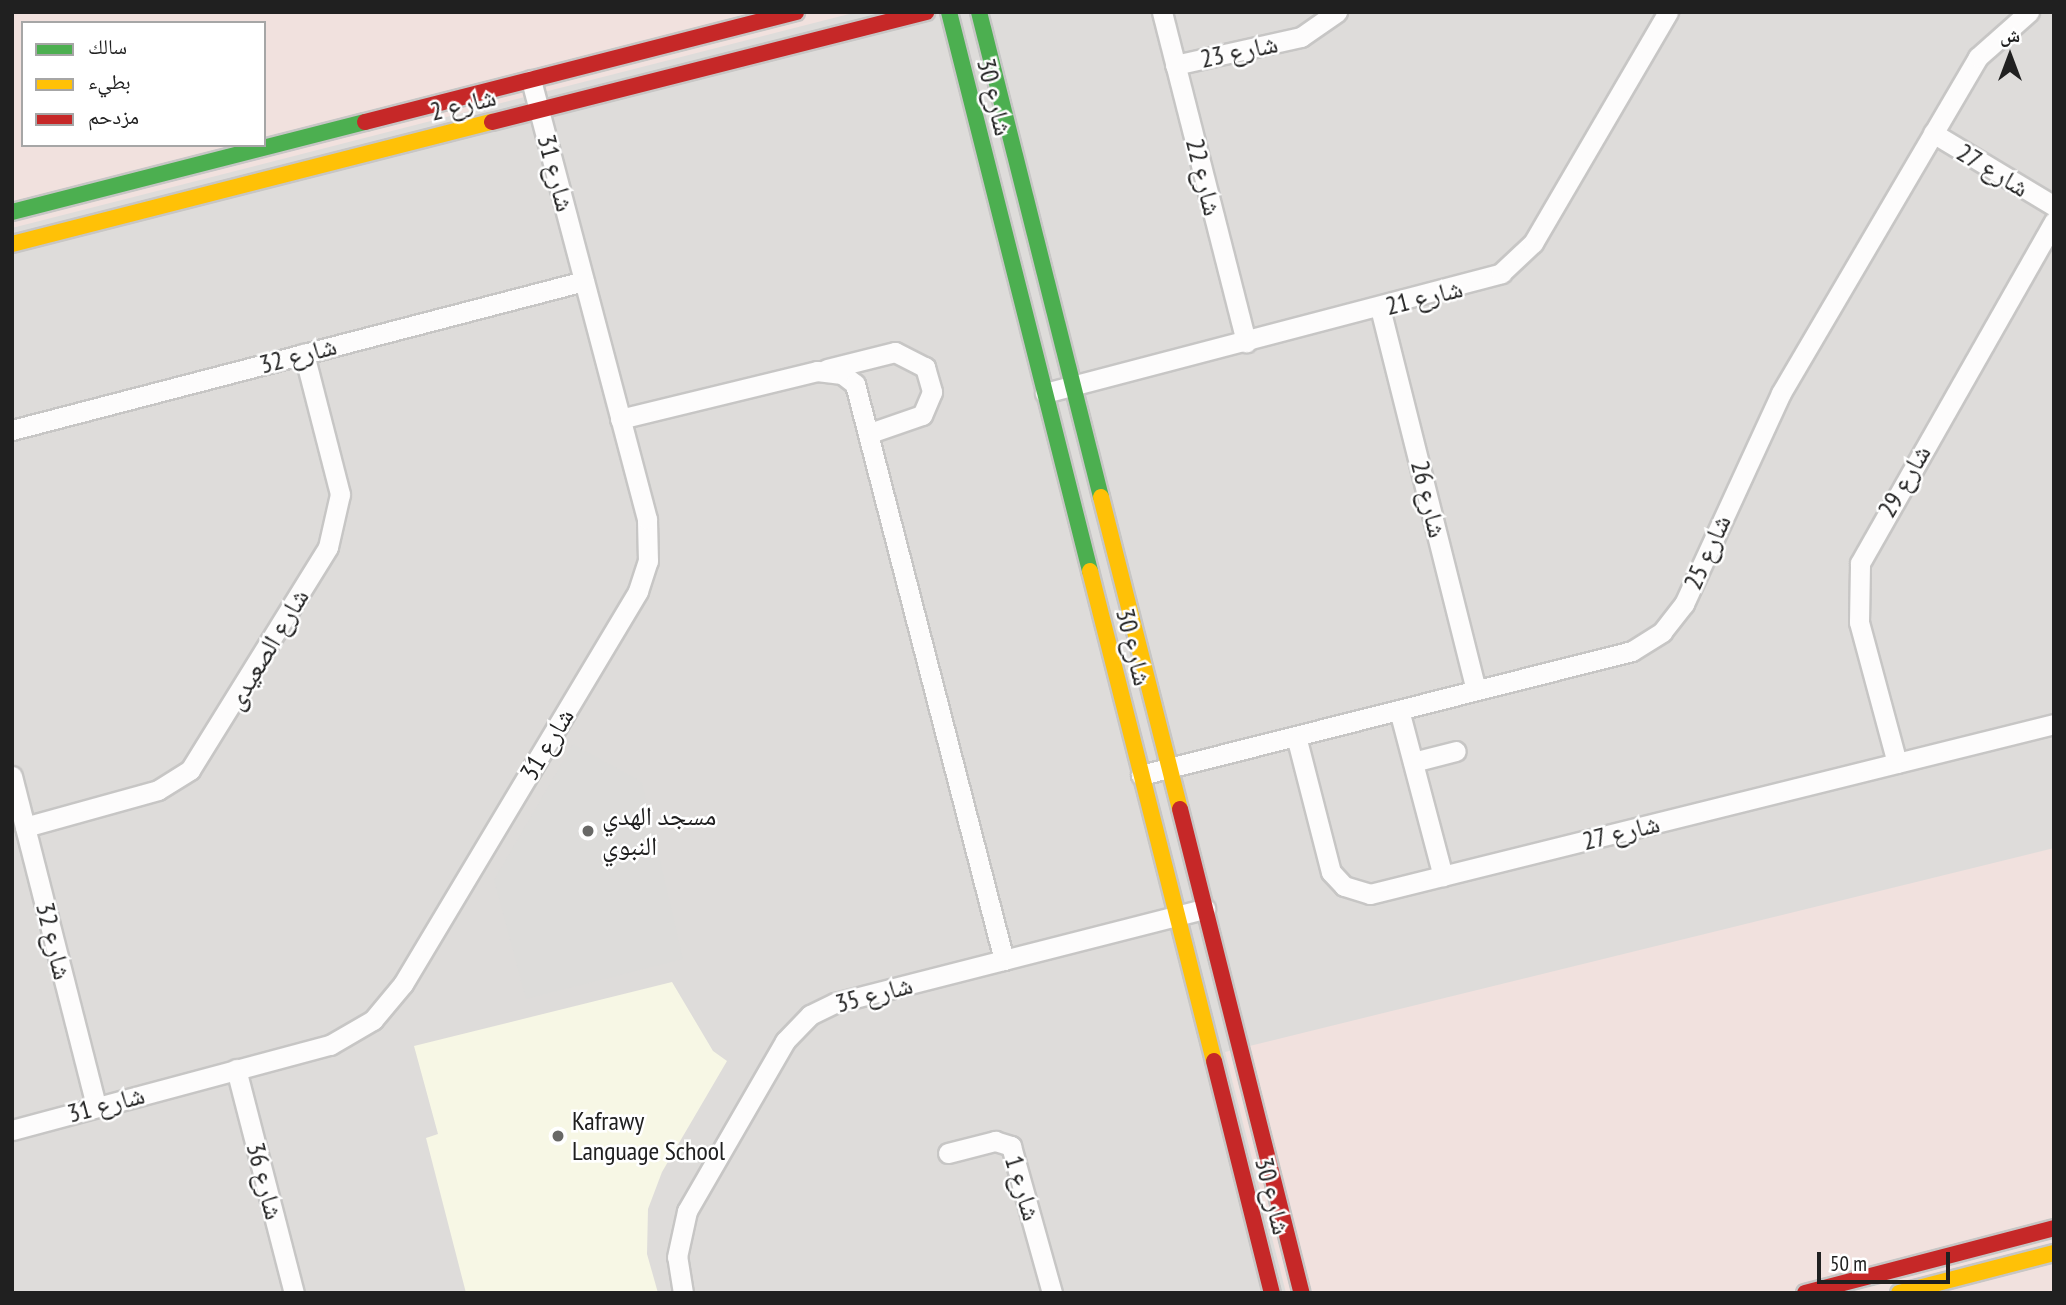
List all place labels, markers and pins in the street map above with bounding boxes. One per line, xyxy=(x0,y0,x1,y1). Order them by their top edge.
place label: مسجد الهدي النبوي xyxy=(602,800,716,862)
marker: مسجد الهدي النبوي xyxy=(580,823,596,839)
place label: Kafrawy Language School xyxy=(572,1105,725,1166)
marker: Kafrawy Language School xyxy=(550,1128,566,1144)

